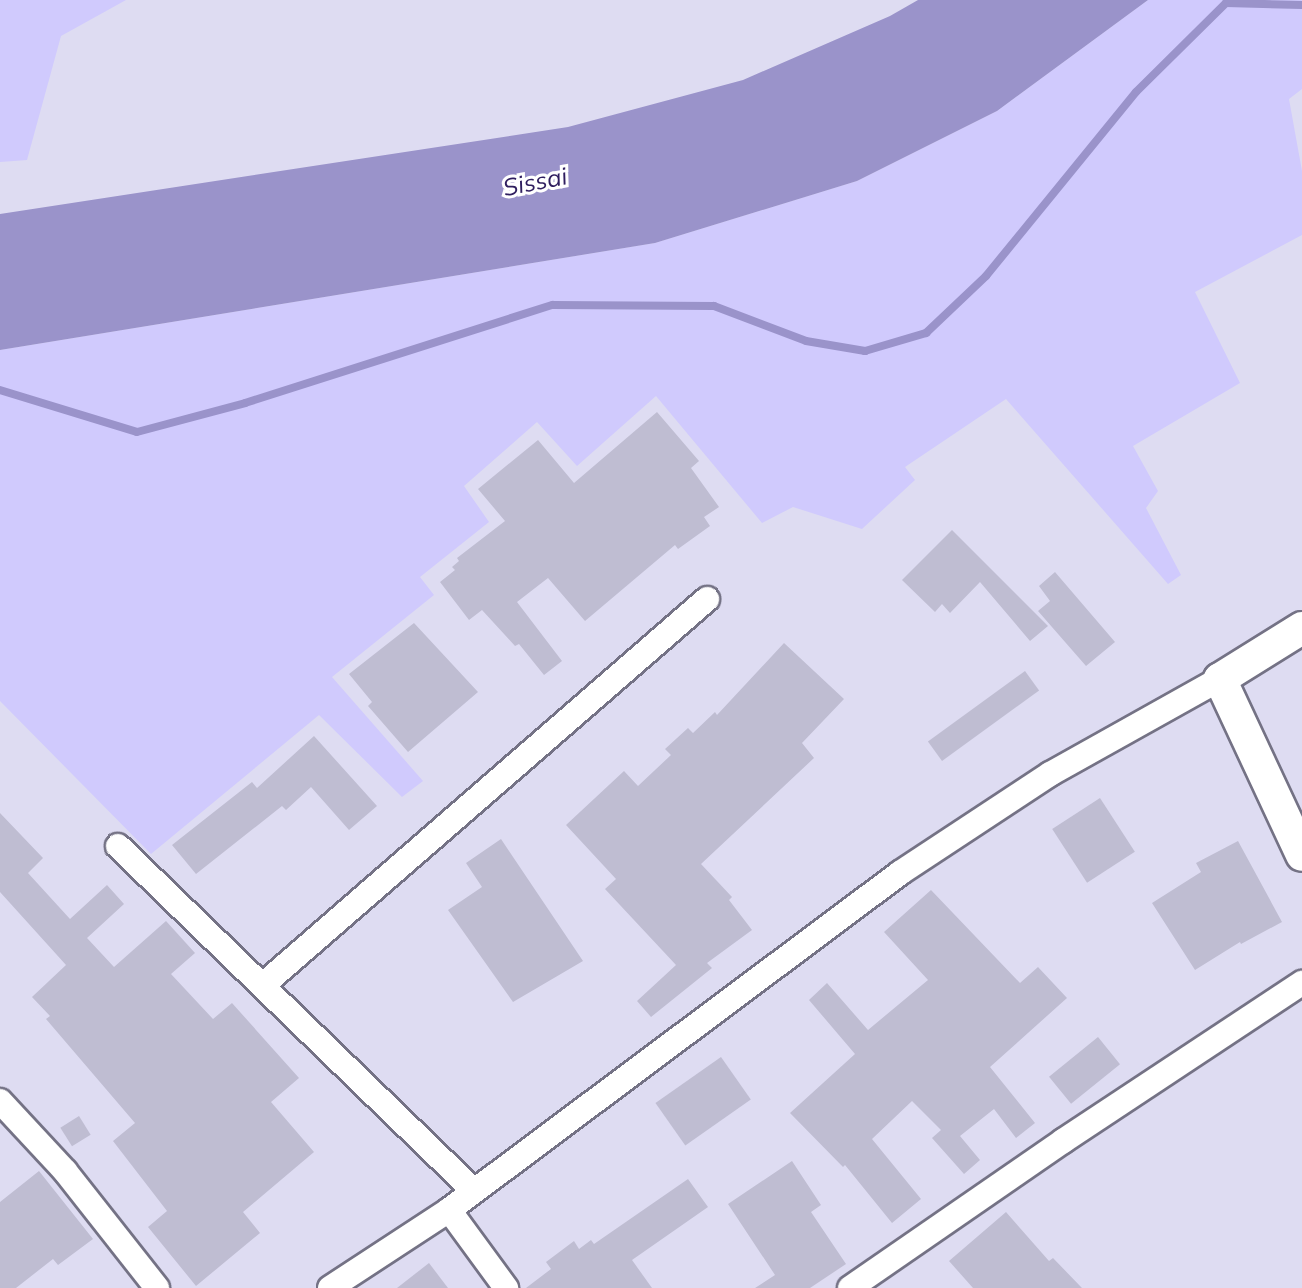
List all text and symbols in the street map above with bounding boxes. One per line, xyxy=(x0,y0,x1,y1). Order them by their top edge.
water label: Sissai xyxy=(501,162,569,202)

